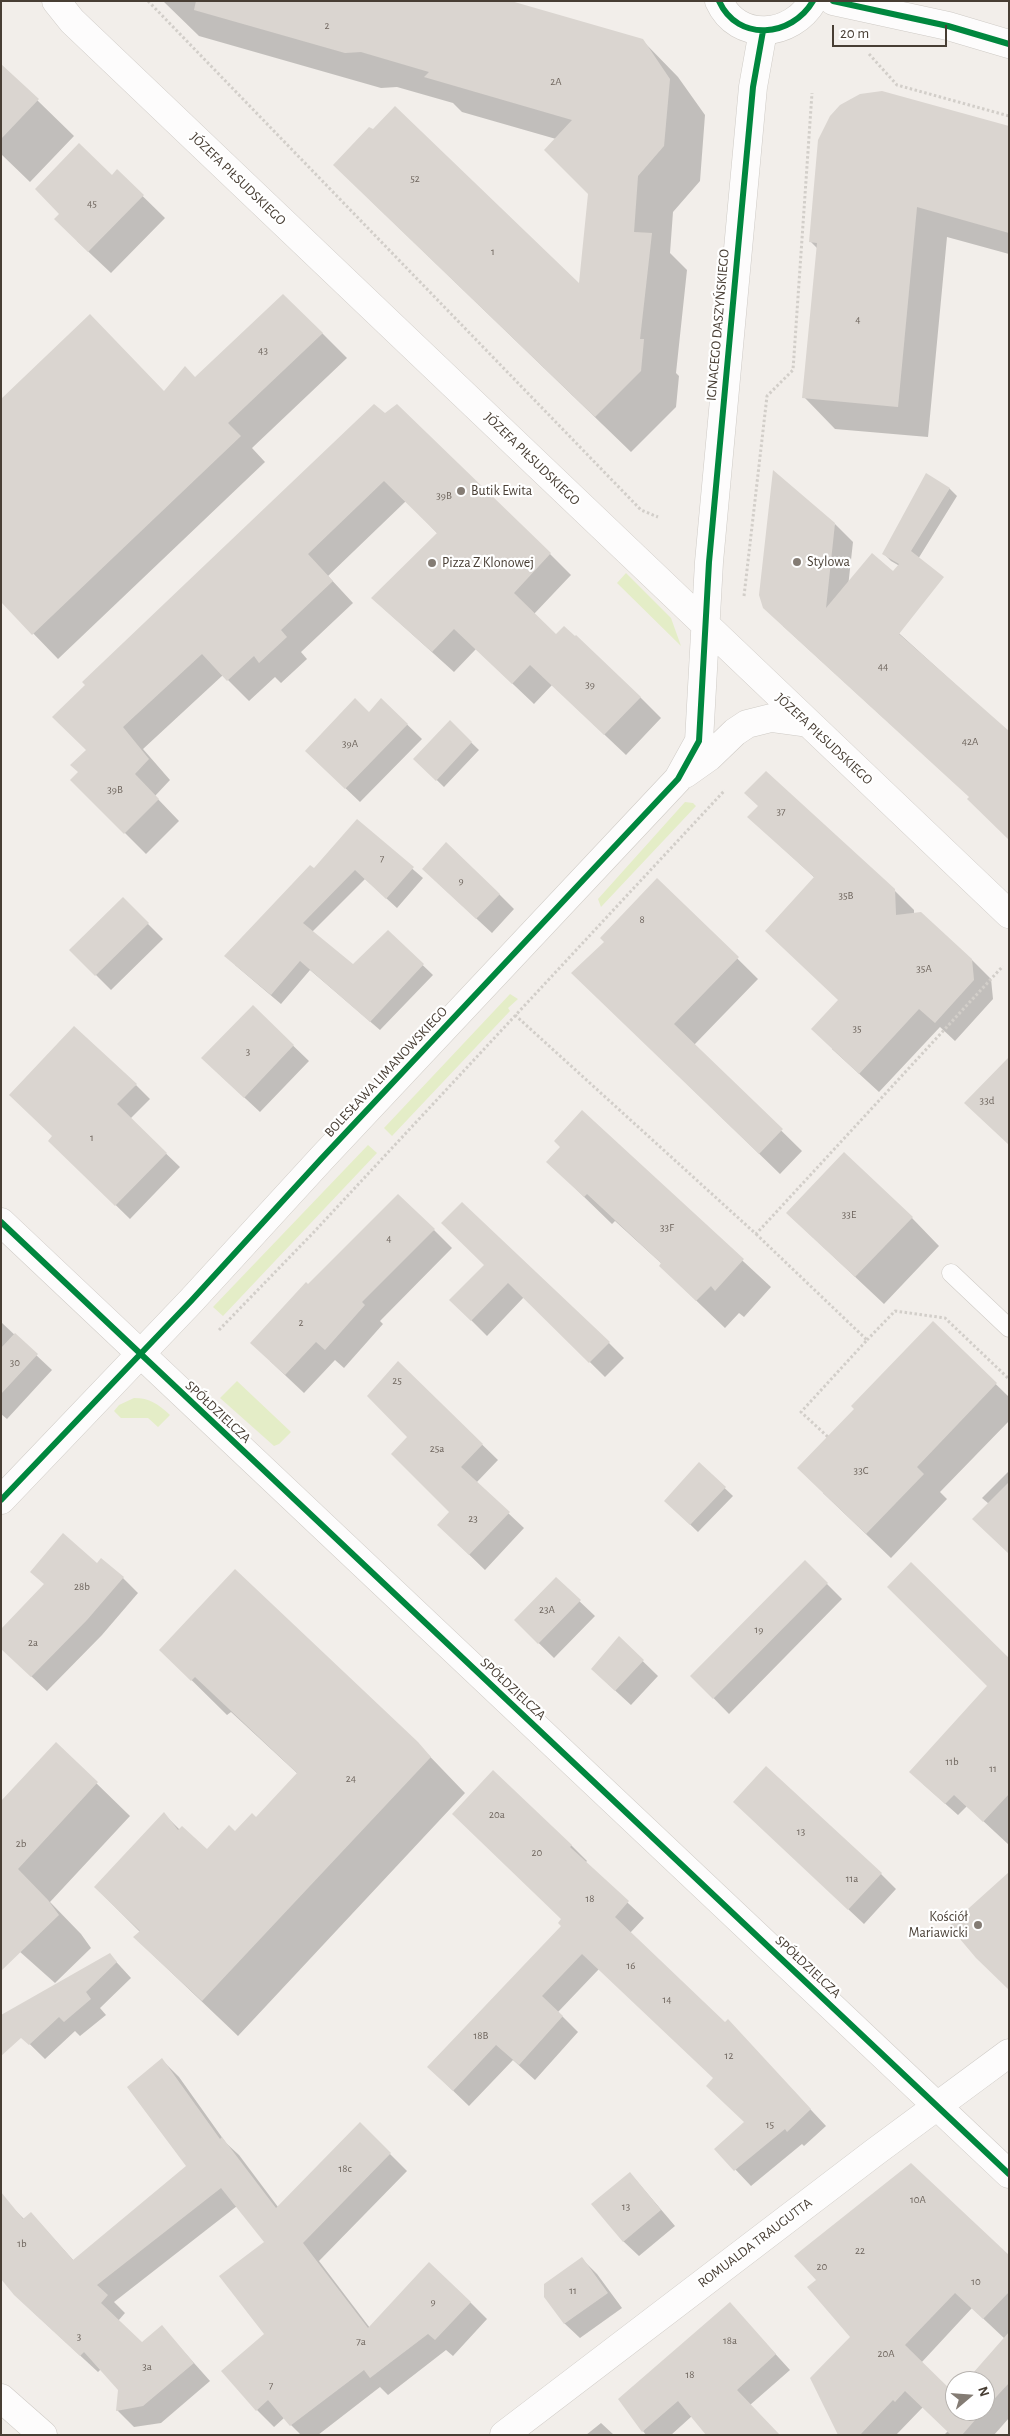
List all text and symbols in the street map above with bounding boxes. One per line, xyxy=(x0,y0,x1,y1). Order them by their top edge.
scale bar xyxy=(835,15,950,47)
house number: 2 xyxy=(324,19,330,33)
text: 20 m xyxy=(840,26,869,41)
house number: 2A xyxy=(550,75,562,89)
street label: JÓZEFA PIŁSUDSKIEGO xyxy=(187,129,289,229)
house number: 52 xyxy=(410,172,420,186)
house number: 45 xyxy=(87,197,97,211)
house number: 1 xyxy=(491,245,495,259)
street label: IGNACEGO DASZYŃSKIEGO xyxy=(703,248,733,402)
house number: 4 xyxy=(855,313,861,327)
house number: 43 xyxy=(258,344,268,358)
street label: JÓZEFA PIŁSUDSKIEGO xyxy=(481,409,583,509)
place label: Butik Ewita xyxy=(471,483,532,499)
marker: Butik Ewita xyxy=(455,485,467,497)
house number: 39B xyxy=(436,489,452,503)
place label: Stylowa xyxy=(807,554,850,570)
place label: Pizza Z Klonowej xyxy=(442,555,534,571)
marker: Stylowa xyxy=(791,556,803,568)
marker: Pizza Z Klonowej xyxy=(426,557,438,569)
house number: 44 xyxy=(878,660,888,674)
house number: 39 xyxy=(585,678,595,692)
street label: JÓZEFA PIŁSUDSKIEGO xyxy=(772,690,876,788)
house number: 42A xyxy=(962,735,978,749)
house number: 39A xyxy=(342,737,358,751)
house number: 39B xyxy=(107,783,123,797)
house number: 37 xyxy=(776,805,786,819)
house number: 7 xyxy=(380,852,384,866)
house number: 9 xyxy=(458,874,464,888)
house number: 35B xyxy=(838,889,854,903)
house number: 8 xyxy=(639,913,645,927)
house number: 35A xyxy=(916,962,932,976)
street label: BOLESŁAWA LIMANOWSKIEGO xyxy=(321,1003,451,1141)
house number: 35 xyxy=(852,1022,862,1036)
house number: 3 xyxy=(246,1045,250,1059)
house number: 33d xyxy=(980,1094,994,1108)
house number: 1 xyxy=(90,1131,94,1145)
house number: 33E xyxy=(842,1208,856,1222)
house number: 33F xyxy=(660,1221,674,1235)
house number: 4 xyxy=(386,1232,392,1246)
house number: 2 xyxy=(298,1316,304,1330)
house number: 30 xyxy=(10,1356,20,1370)
house number: 25 xyxy=(392,1374,402,1388)
street label: SPÓŁDZIELCZA xyxy=(182,1377,254,1447)
house number: 25a xyxy=(430,1442,444,1456)
house number: 33C xyxy=(854,1464,868,1478)
house number: 23 xyxy=(468,1512,478,1526)
house number: 28b xyxy=(74,1580,90,1594)
house number: 23A xyxy=(539,1603,555,1617)
house number: 19 xyxy=(755,1623,763,1637)
house number: 2a xyxy=(28,1636,38,1650)
street label: SPÓŁDZIELCZA xyxy=(477,1654,549,1724)
house number: 11b xyxy=(945,1755,959,1769)
house number: 11 xyxy=(989,1762,997,1776)
house number: 24 xyxy=(346,1772,356,1786)
house number: 20a xyxy=(489,1808,505,1822)
house number: 13 xyxy=(797,1825,805,1839)
house number: 2b xyxy=(16,1837,26,1851)
house number: 20 xyxy=(532,1846,542,1860)
house number: 11a xyxy=(846,1872,858,1886)
house number: 18 xyxy=(586,1892,594,1906)
place label: Kościół Mariawicki xyxy=(909,1909,968,1941)
marker: Kościół Mariawicki xyxy=(972,1919,984,1931)
street label: SPÓŁDZIELCZA xyxy=(772,1932,844,2002)
house number: 16 xyxy=(627,1959,635,1973)
house number: 14 xyxy=(662,1993,672,2007)
house number: 18B xyxy=(474,2029,488,2043)
house number: 12 xyxy=(725,2049,733,2063)
house number: 15 xyxy=(766,2118,774,2132)
house number: 18c xyxy=(338,2162,352,2176)
house number: 10A xyxy=(910,2193,926,2207)
street label: ROMUALDA TRAUGUTTA xyxy=(695,2195,815,2291)
house number: 13 xyxy=(622,2200,630,2214)
house number: 1b xyxy=(17,2237,27,2251)
house number: 22 xyxy=(855,2244,865,2258)
house number: 20 xyxy=(817,2260,827,2274)
house number: 10 xyxy=(971,2275,981,2289)
house number: 11 xyxy=(569,2284,577,2298)
house number: 9 xyxy=(430,2295,436,2309)
house number: 3 xyxy=(77,2330,81,2344)
house number: 18a xyxy=(723,2334,737,2348)
house number: 7a xyxy=(356,2335,366,2349)
house number: 20A xyxy=(877,2347,895,2361)
house number: 3a xyxy=(142,2360,152,2374)
house number: 18 xyxy=(686,2368,694,2382)
north arrow xyxy=(945,2371,995,2421)
house number: 7 xyxy=(269,2379,273,2393)
text: N xyxy=(975,2385,991,2398)

